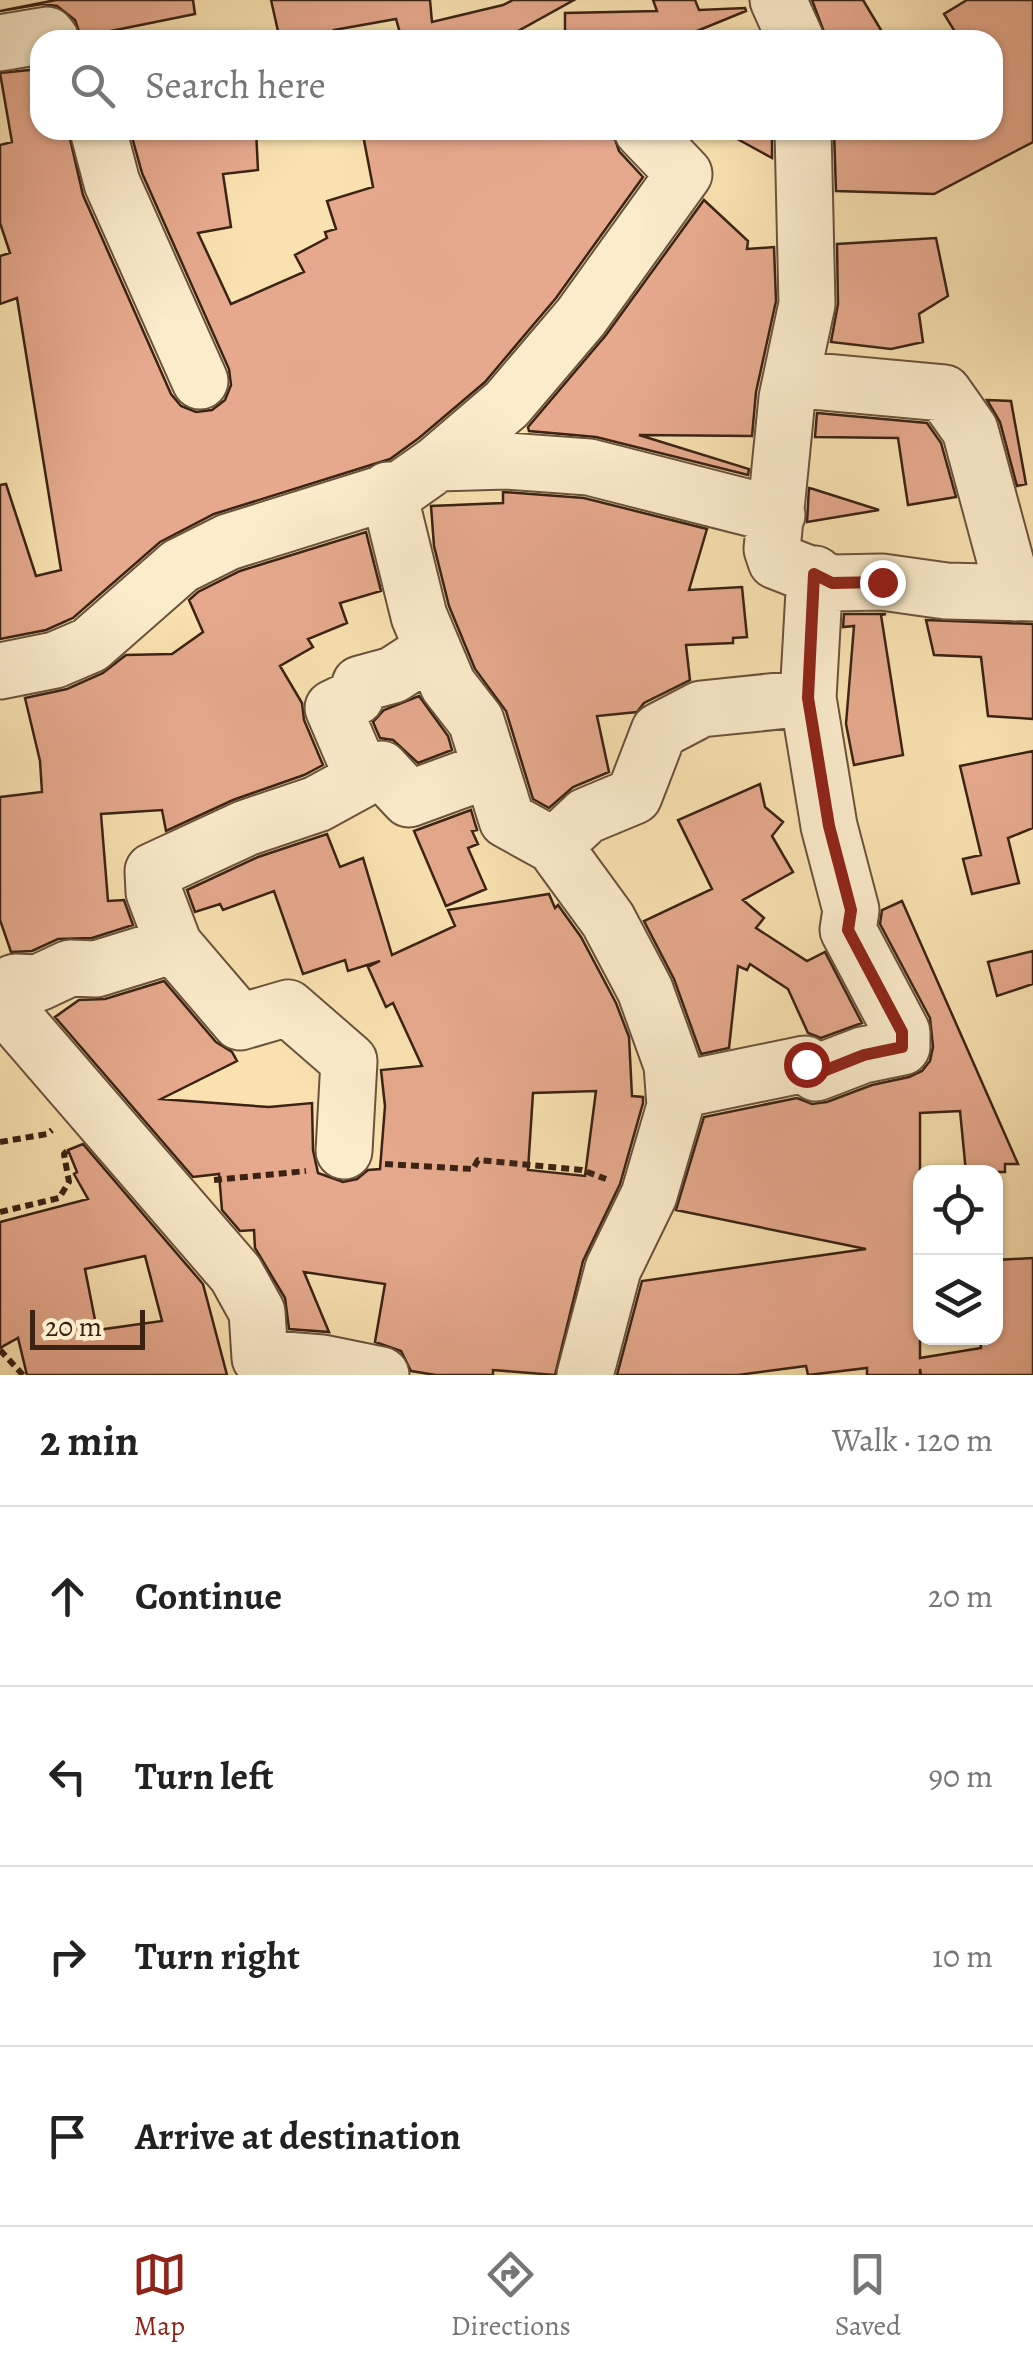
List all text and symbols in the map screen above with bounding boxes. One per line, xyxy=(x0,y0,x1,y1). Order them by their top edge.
search box xyxy=(30,30,1003,140)
icon: search xyxy=(65,58,120,113)
text: Search here xyxy=(145,59,326,111)
route end xyxy=(860,560,906,606)
route start xyxy=(784,1042,830,1088)
map controls xyxy=(913,1165,1003,1345)
button: locate xyxy=(913,1165,1003,1255)
button: layers xyxy=(913,1255,1003,1345)
scale bar xyxy=(30,1305,145,1350)
text: 20 m xyxy=(45,1308,102,1346)
text: 2 min xyxy=(40,1412,139,1469)
text: Walk · 120 m xyxy=(832,1418,993,1462)
icon: ahead xyxy=(40,1569,95,1624)
text: Continue xyxy=(135,1570,282,1622)
text: 20 m xyxy=(928,1574,993,1618)
icon: left xyxy=(40,1749,95,1804)
text: Turn left xyxy=(135,1750,274,1802)
text: 90 m xyxy=(928,1754,993,1798)
icon: right xyxy=(40,1929,95,1984)
text: Turn right xyxy=(135,1930,300,1982)
text: 10 m xyxy=(932,1934,993,1978)
icon: arrive xyxy=(40,2109,95,2164)
text: Arrive at destination xyxy=(135,2110,461,2162)
tab: Map xyxy=(132,2247,187,2345)
tab: Directions xyxy=(451,2247,571,2345)
tab: Saved xyxy=(835,2247,901,2345)

